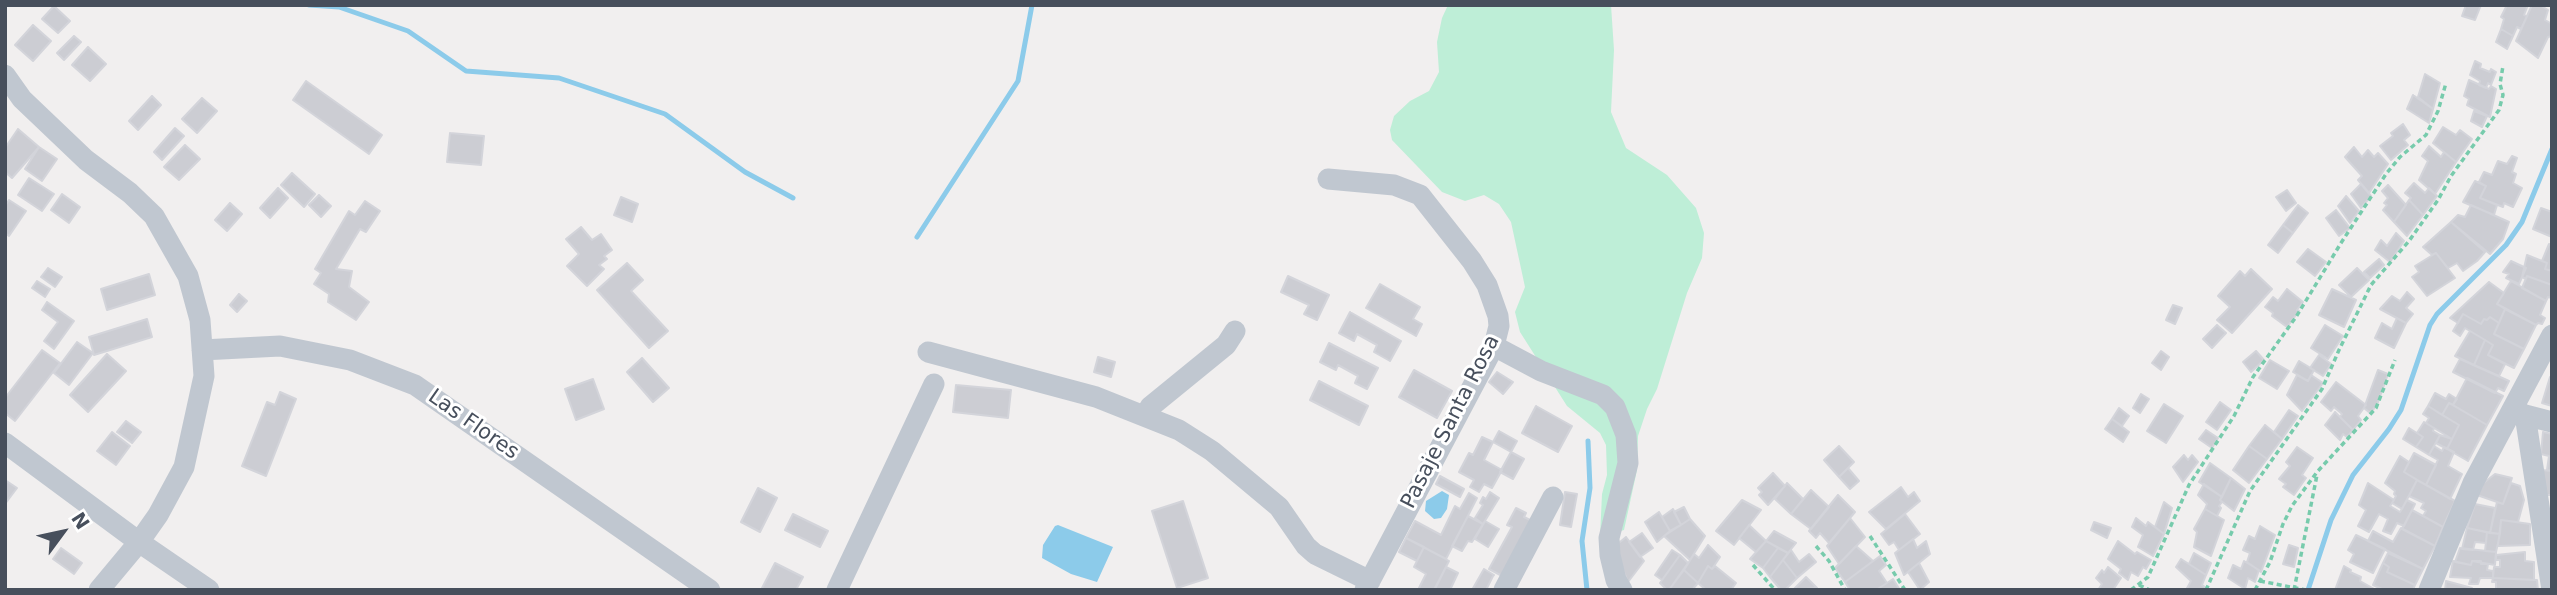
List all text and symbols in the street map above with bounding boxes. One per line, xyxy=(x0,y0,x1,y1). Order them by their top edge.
street label: Pasaje Santa Rosa xyxy=(1396,331,1506,513)
street label: Las Flores xyxy=(423,385,523,465)
north arrow xyxy=(28,497,98,567)
text: N xyxy=(67,508,94,533)

